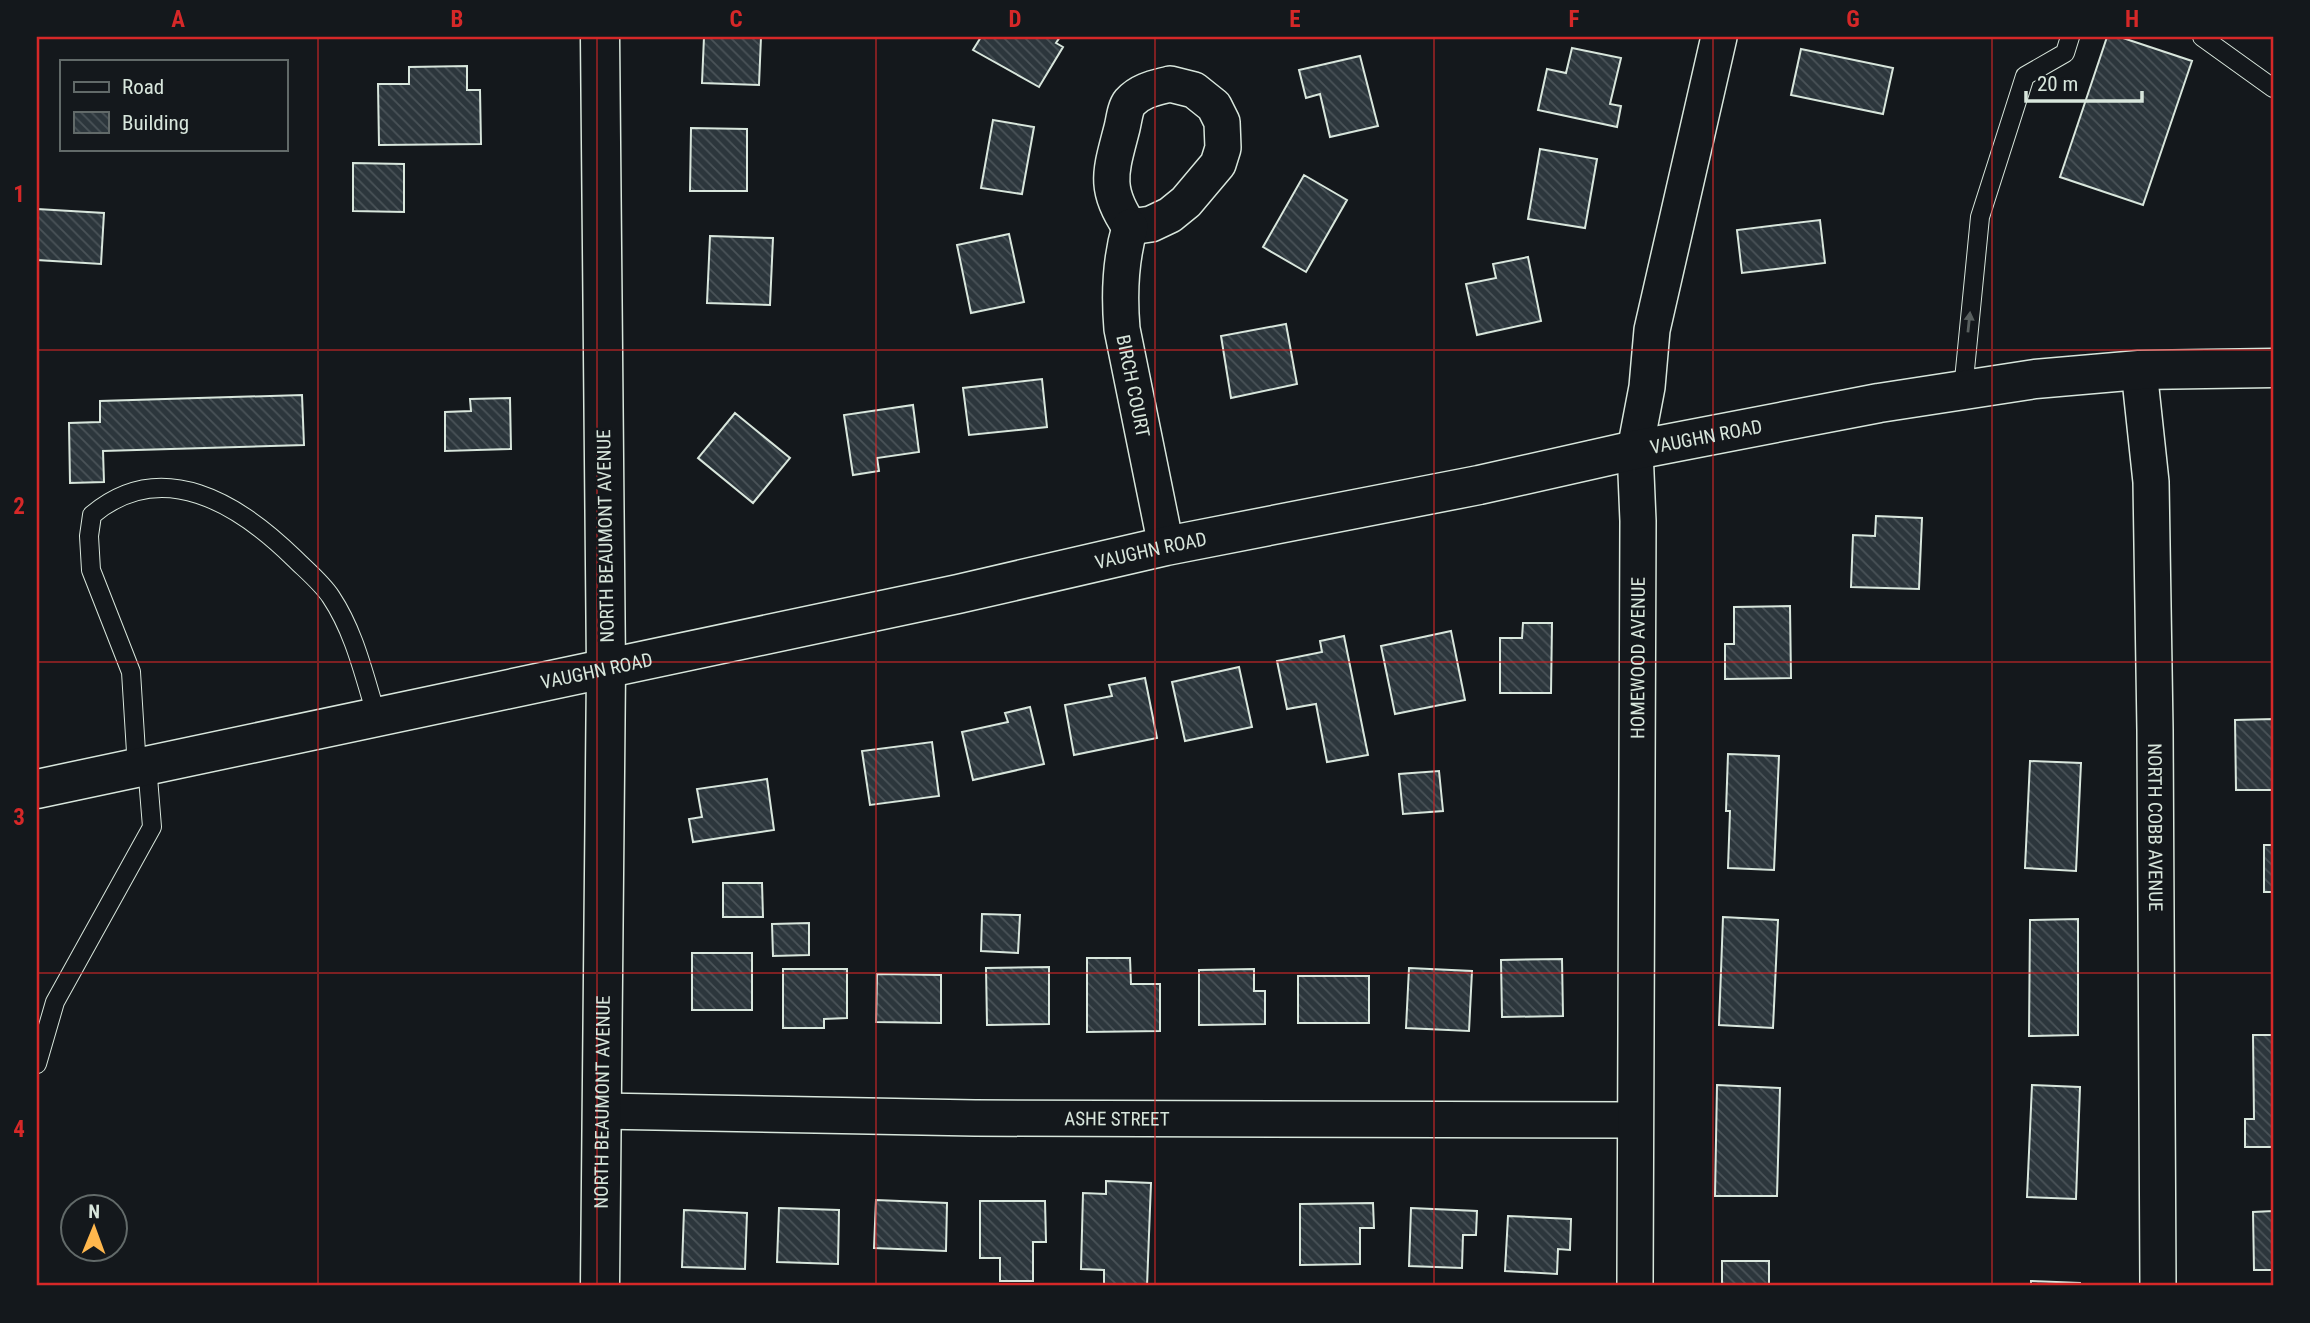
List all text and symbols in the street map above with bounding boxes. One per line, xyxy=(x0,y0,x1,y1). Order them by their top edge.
text: A xyxy=(171,6,185,33)
text: B xyxy=(451,6,463,33)
text: C xyxy=(729,6,743,33)
text: D xyxy=(1009,6,1022,33)
text: E xyxy=(1289,6,1301,33)
text: F xyxy=(1569,6,1580,33)
text: G xyxy=(1846,6,1860,33)
text: H xyxy=(2125,6,2139,33)
legend xyxy=(60,60,287,150)
scale bar xyxy=(2026,60,2142,104)
text: 20 m xyxy=(2037,72,2078,96)
text: Road xyxy=(122,75,164,99)
text: Building xyxy=(122,111,189,135)
text: 1 xyxy=(13,181,25,208)
one-way arrow xyxy=(1964,311,1975,333)
street label: BIRCH COURT xyxy=(1111,333,1155,440)
street label: VAUGHN ROAD xyxy=(1648,415,1764,459)
street label: NORTH BEAUMONT AVENUE xyxy=(592,429,619,643)
text: 2 xyxy=(13,493,25,520)
street label: VAUGHN ROAD xyxy=(1093,527,1209,574)
street label: HOMEWOOD AVENUE xyxy=(1626,577,1650,739)
street label: VAUGHN ROAD xyxy=(539,648,655,694)
street label: NORTH COBB AVENUE xyxy=(2143,743,2167,911)
text: 3 xyxy=(13,804,25,831)
street label: NORTH BEAUMONT AVENUE xyxy=(590,995,615,1209)
street label: ASHE STREET xyxy=(1064,1107,1170,1131)
text: 4 xyxy=(13,1116,25,1143)
north arrow xyxy=(60,1194,130,1264)
text: N xyxy=(88,1200,100,1223)

